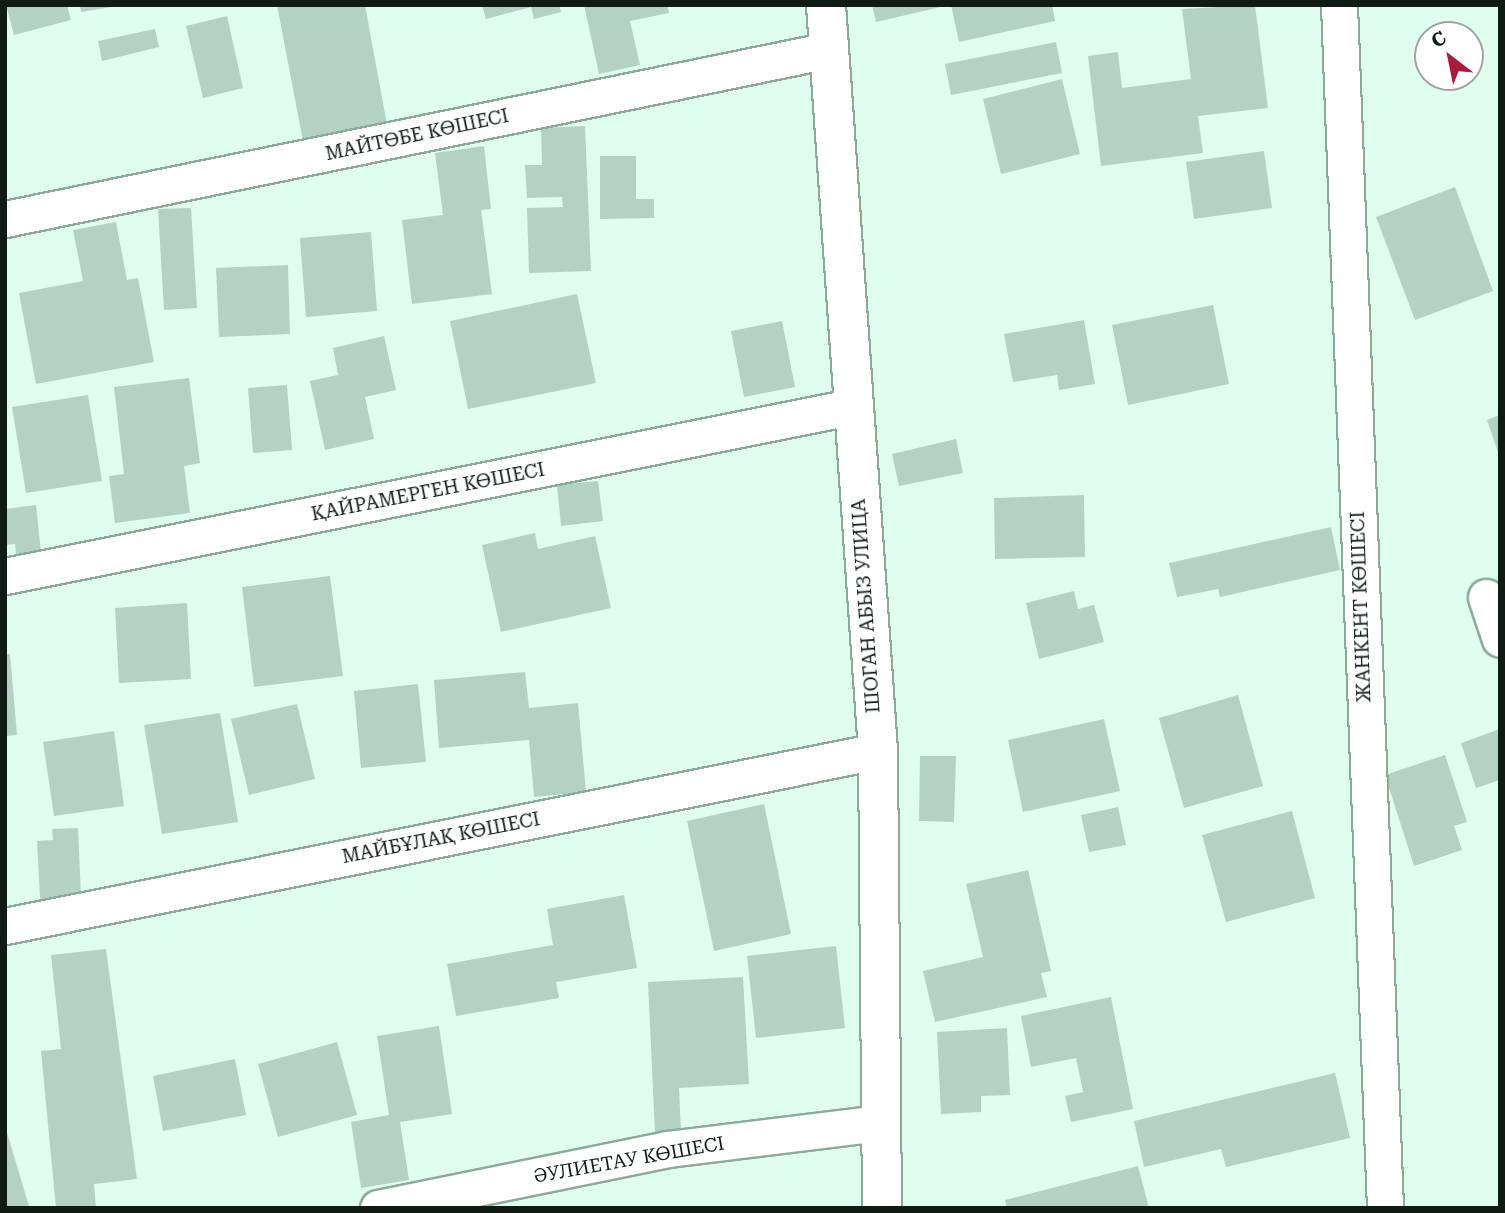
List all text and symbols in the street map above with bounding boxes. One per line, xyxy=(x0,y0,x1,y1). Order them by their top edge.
north arrow xyxy=(1414,21,1484,91)
text: С xyxy=(1427,26,1450,53)
street label: МАЙТӨБЕ КӨШЕСІ xyxy=(323,104,511,166)
street label: ҚАЙРАМЕРГЕН КӨШЕСІ xyxy=(309,458,547,526)
street label: ШОГАН АБЫЗ УЛИЦА xyxy=(847,498,885,714)
street label: ЖАНКЕНТ КӨШЕСІ xyxy=(1346,511,1376,703)
street label: МАЙБҰЛАҚ КӨШЕСІ xyxy=(340,808,542,868)
street label: ӘУЛИЕТАУ КӨШЕСІ xyxy=(532,1132,726,1188)

